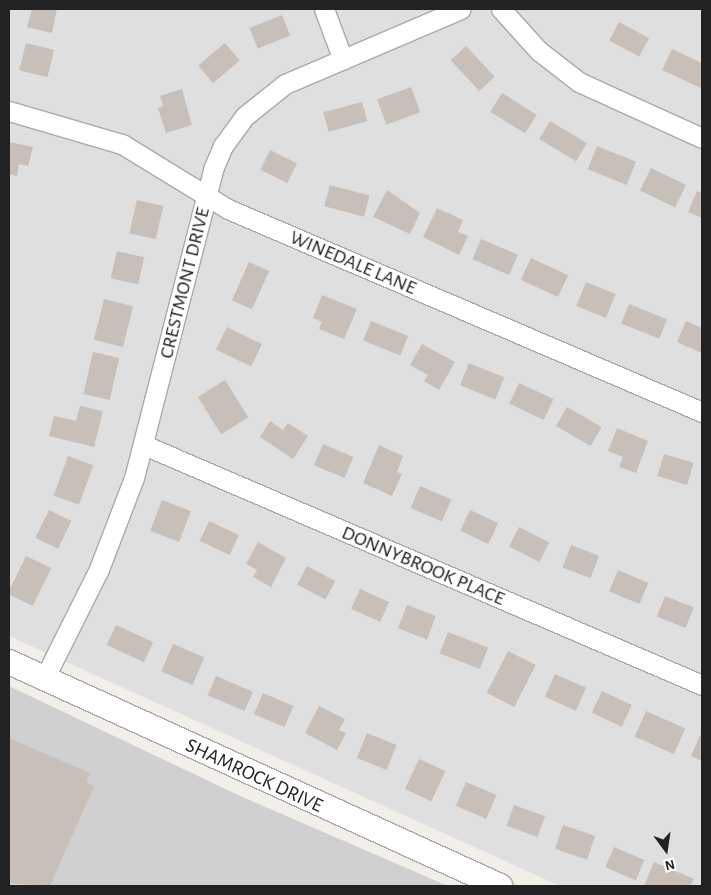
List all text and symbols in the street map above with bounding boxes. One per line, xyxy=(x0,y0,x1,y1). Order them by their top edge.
street label: CRESTMONT DRIVE xyxy=(155,205,215,361)
street label: WINEDALE LANE xyxy=(286,226,420,300)
street label: DONNYBROOK PLACE xyxy=(338,521,508,611)
street label: SHAMROCK DRIVE xyxy=(182,734,326,818)
north arrow xyxy=(641,825,691,875)
text: N xyxy=(663,857,676,873)

